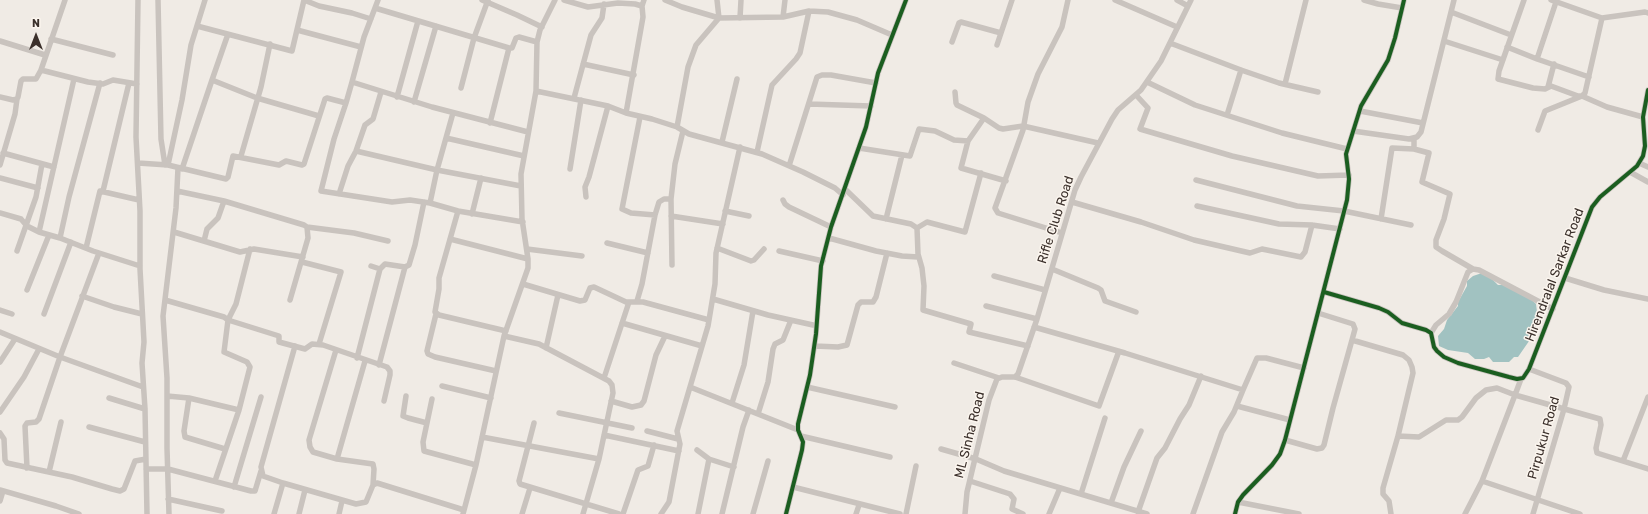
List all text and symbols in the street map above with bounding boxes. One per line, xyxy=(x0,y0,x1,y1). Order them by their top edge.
north arrow xyxy=(16,16,56,56)
text: N xyxy=(32,17,40,30)
street label: Rifle Club Road xyxy=(1034,174,1078,266)
street label: Hirendralal Sarkar Road xyxy=(1522,206,1588,344)
street label: ML Sinha Road xyxy=(952,390,988,480)
street label: Pirpukur Road xyxy=(1525,395,1563,481)

